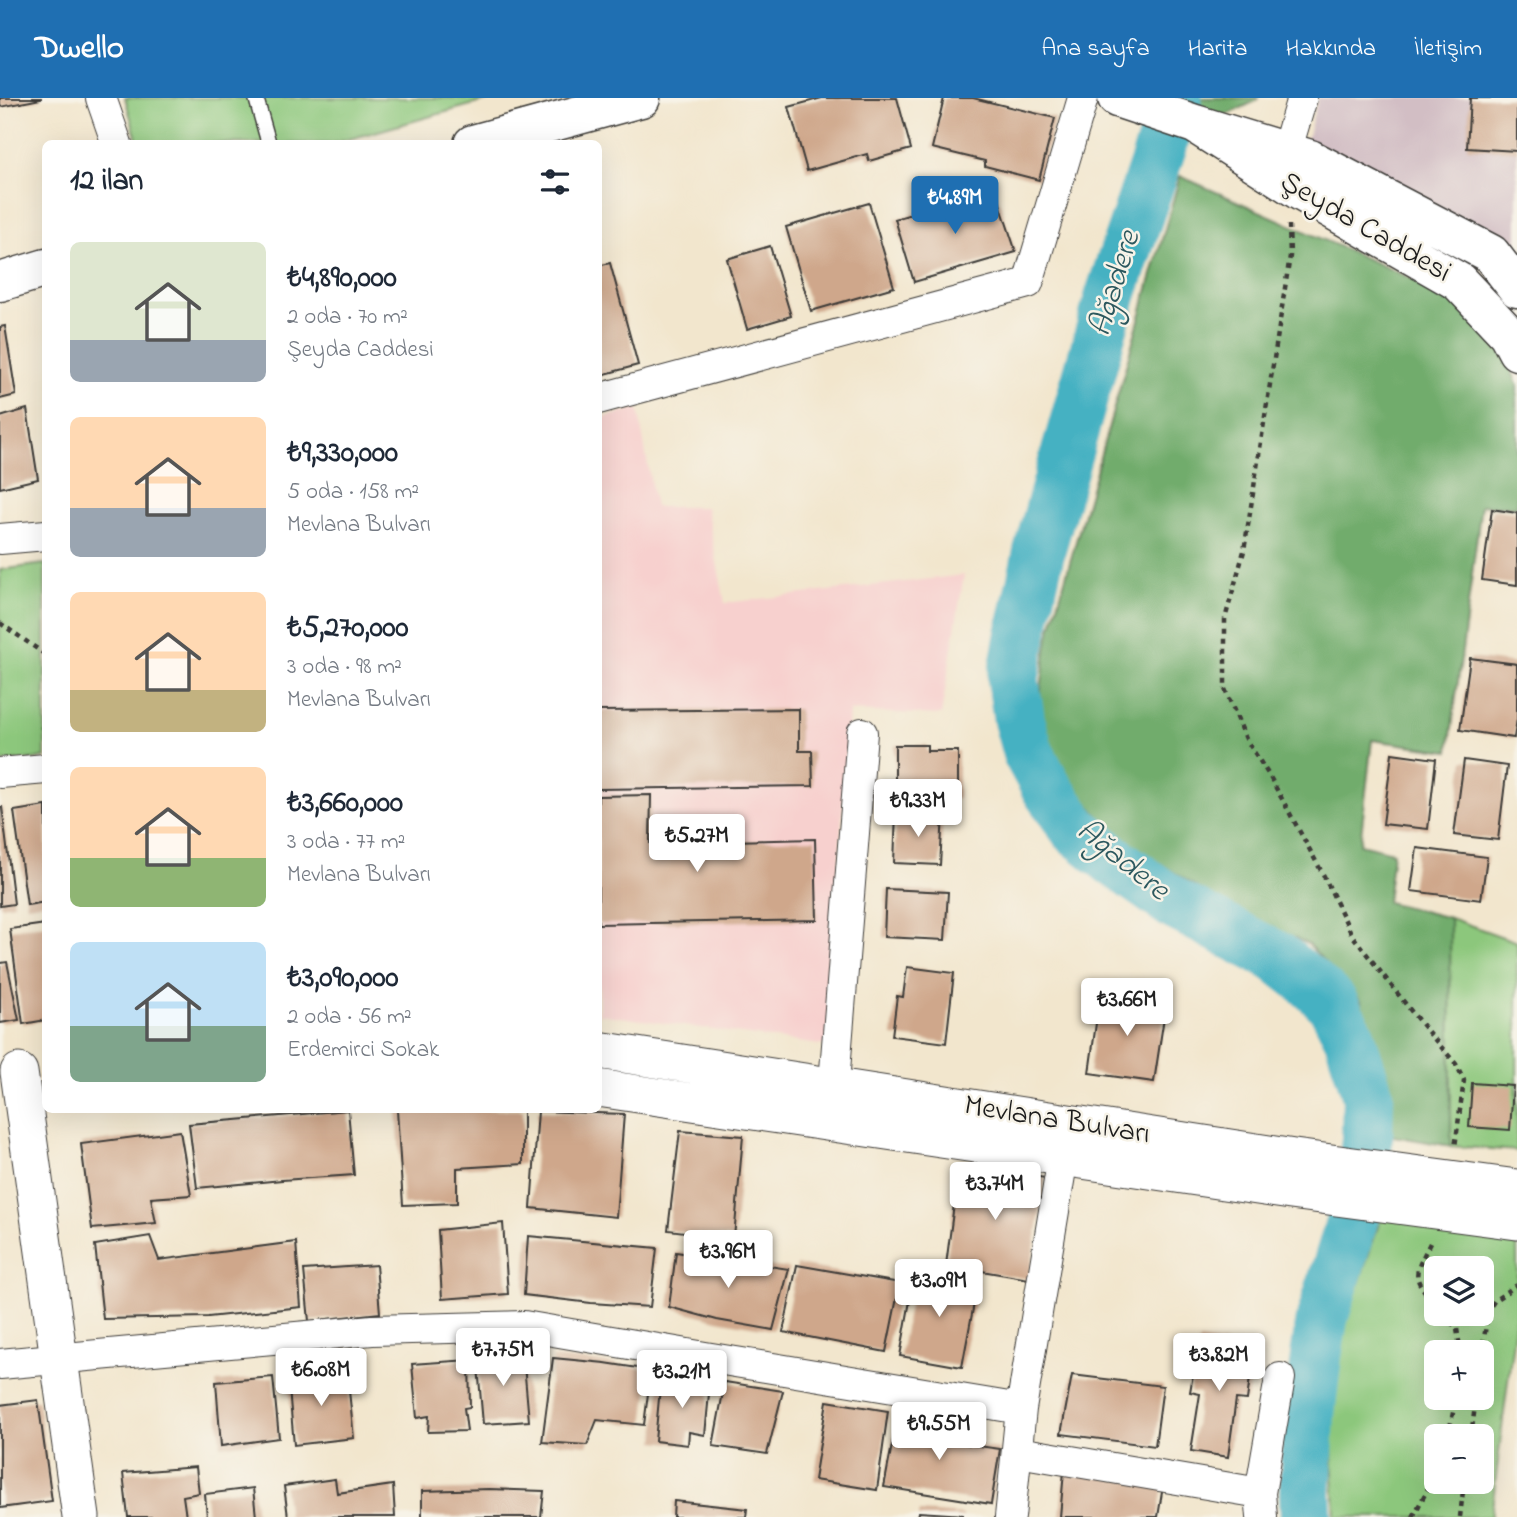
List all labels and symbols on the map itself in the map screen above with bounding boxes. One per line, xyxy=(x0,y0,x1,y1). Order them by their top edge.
street label: Şeyda Caddesi xyxy=(1271,161,1459,295)
pin: ₺4.89M xyxy=(898,176,1012,236)
water label: Ağadere xyxy=(1078,224,1155,342)
pin: ₺9.33M xyxy=(861,780,975,839)
water label: Ağadere xyxy=(1065,809,1180,914)
pin: ₺5.27M xyxy=(640,814,754,874)
pin: ₺3.66M xyxy=(1070,978,1184,1038)
street label: Mevlana Bulvarı xyxy=(961,1085,1153,1157)
pin: ₺3.74M xyxy=(938,1162,1052,1222)
pin: ₺3.96M xyxy=(671,1230,785,1290)
pin: ₺3.09M xyxy=(882,1260,996,1319)
pin: ₺7.75M xyxy=(446,1328,560,1388)
pin: ₺3.82M xyxy=(1162,1334,1276,1393)
pin: ₺6.08M xyxy=(264,1348,378,1408)
pin: ₺3.21M xyxy=(625,1350,739,1410)
pin: ₺9.55M xyxy=(882,1402,996,1462)

